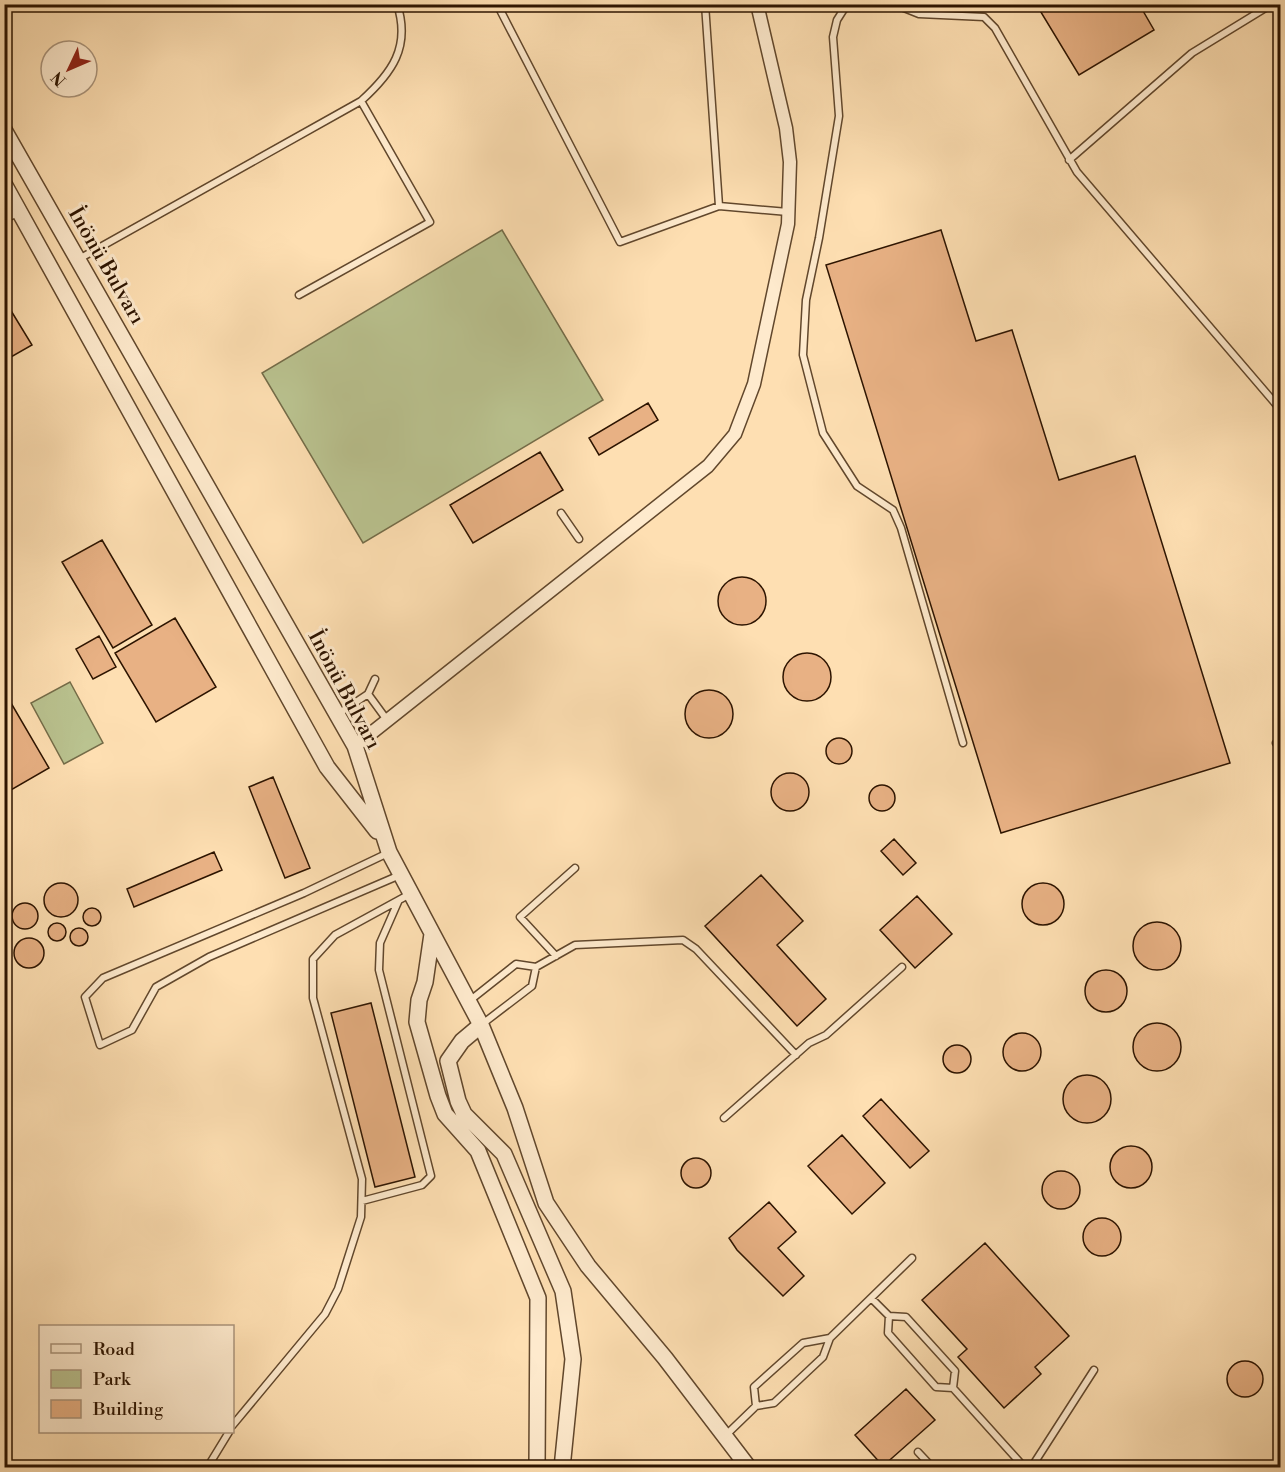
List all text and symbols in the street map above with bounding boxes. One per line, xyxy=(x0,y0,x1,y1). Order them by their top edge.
north arrow xyxy=(39,39,99,99)
text: N xyxy=(47,67,71,90)
street label: İnönü Bulvarı xyxy=(62,202,152,329)
street label: İnönü Bulvarı xyxy=(302,625,388,754)
legend xyxy=(39,1325,234,1433)
text: Road xyxy=(93,1338,136,1361)
text: Park xyxy=(93,1368,132,1391)
text: Building xyxy=(92,1398,164,1421)

